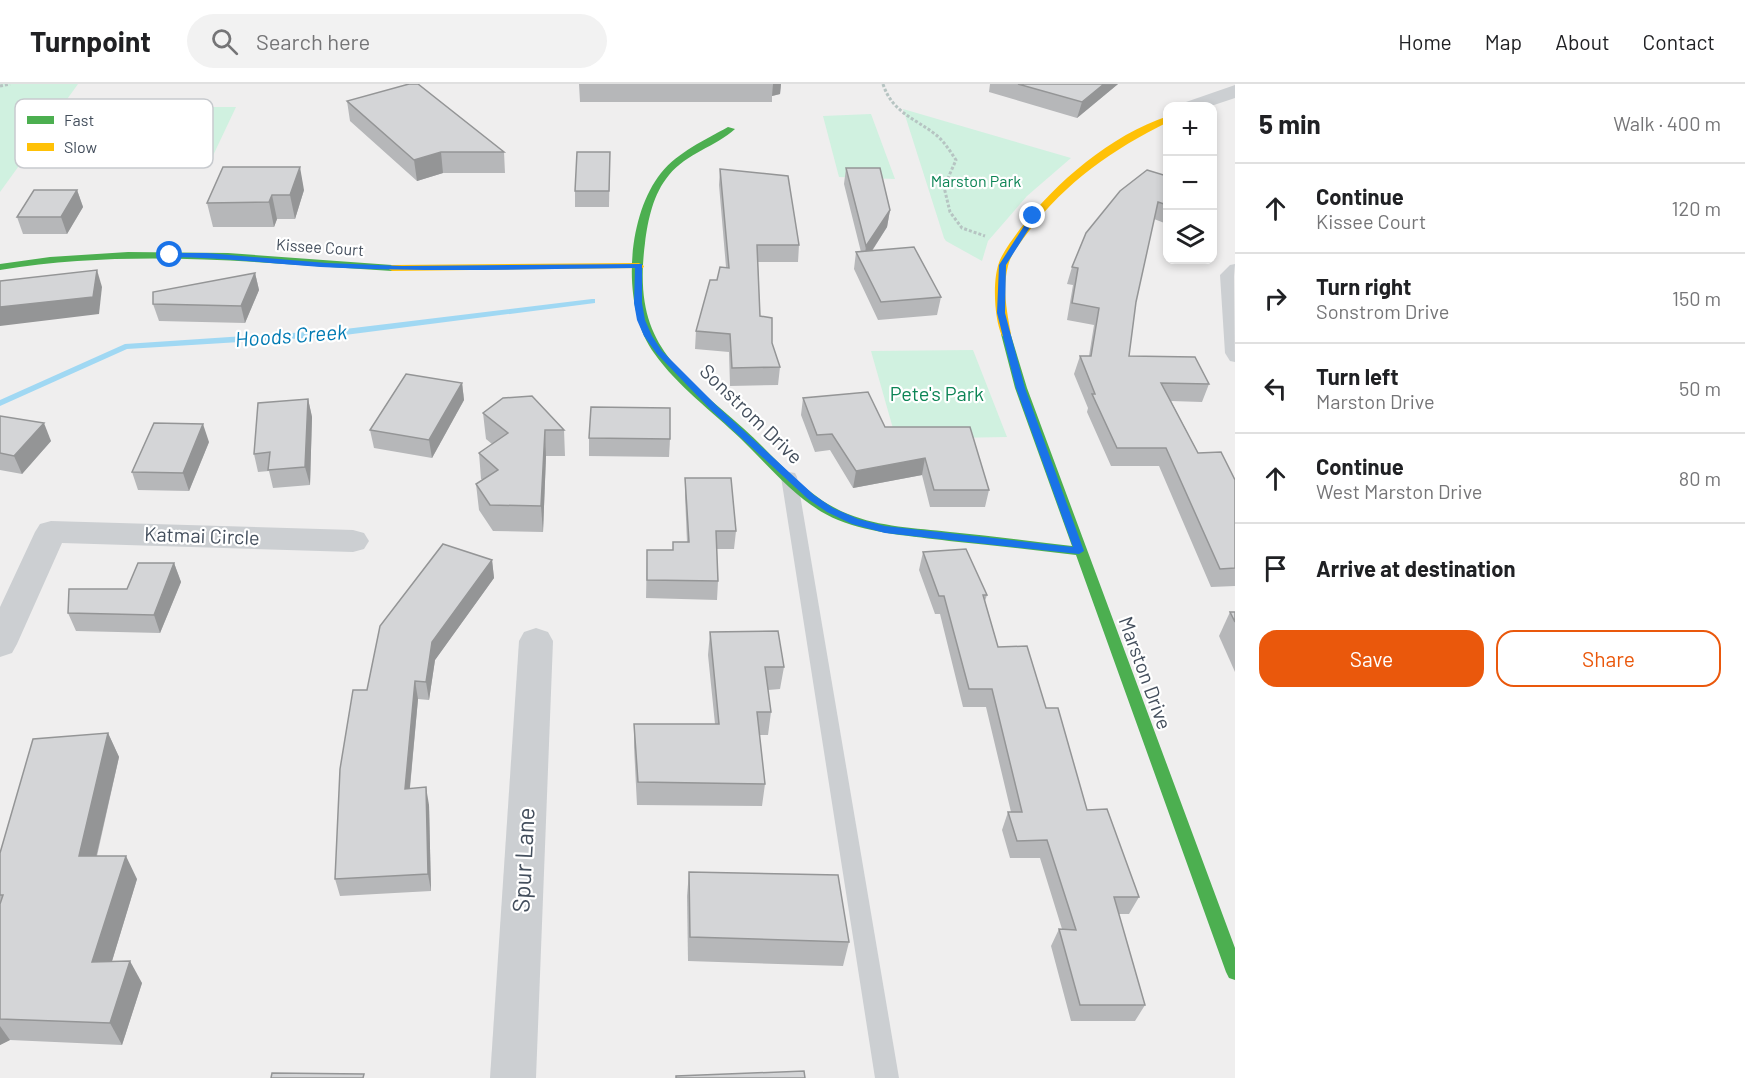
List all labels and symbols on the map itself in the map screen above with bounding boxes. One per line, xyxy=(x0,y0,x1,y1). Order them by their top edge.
legend xyxy=(15,99,213,168)
text: Fast xyxy=(64,110,94,129)
text: Slow xyxy=(64,137,97,156)
park label: Marston Park xyxy=(931,171,1021,190)
route end xyxy=(1019,202,1045,228)
street label: Kissee Court xyxy=(275,234,365,259)
route start xyxy=(156,241,182,267)
water label: Hoods Creek xyxy=(234,318,348,351)
street label: Sonstrom Drive xyxy=(695,358,808,468)
park label: Pete's Park xyxy=(890,381,984,405)
street label: Katmai Circle xyxy=(144,521,260,549)
street label: Marston Drive xyxy=(1114,613,1177,732)
street label: Spur Lane xyxy=(505,807,540,913)

